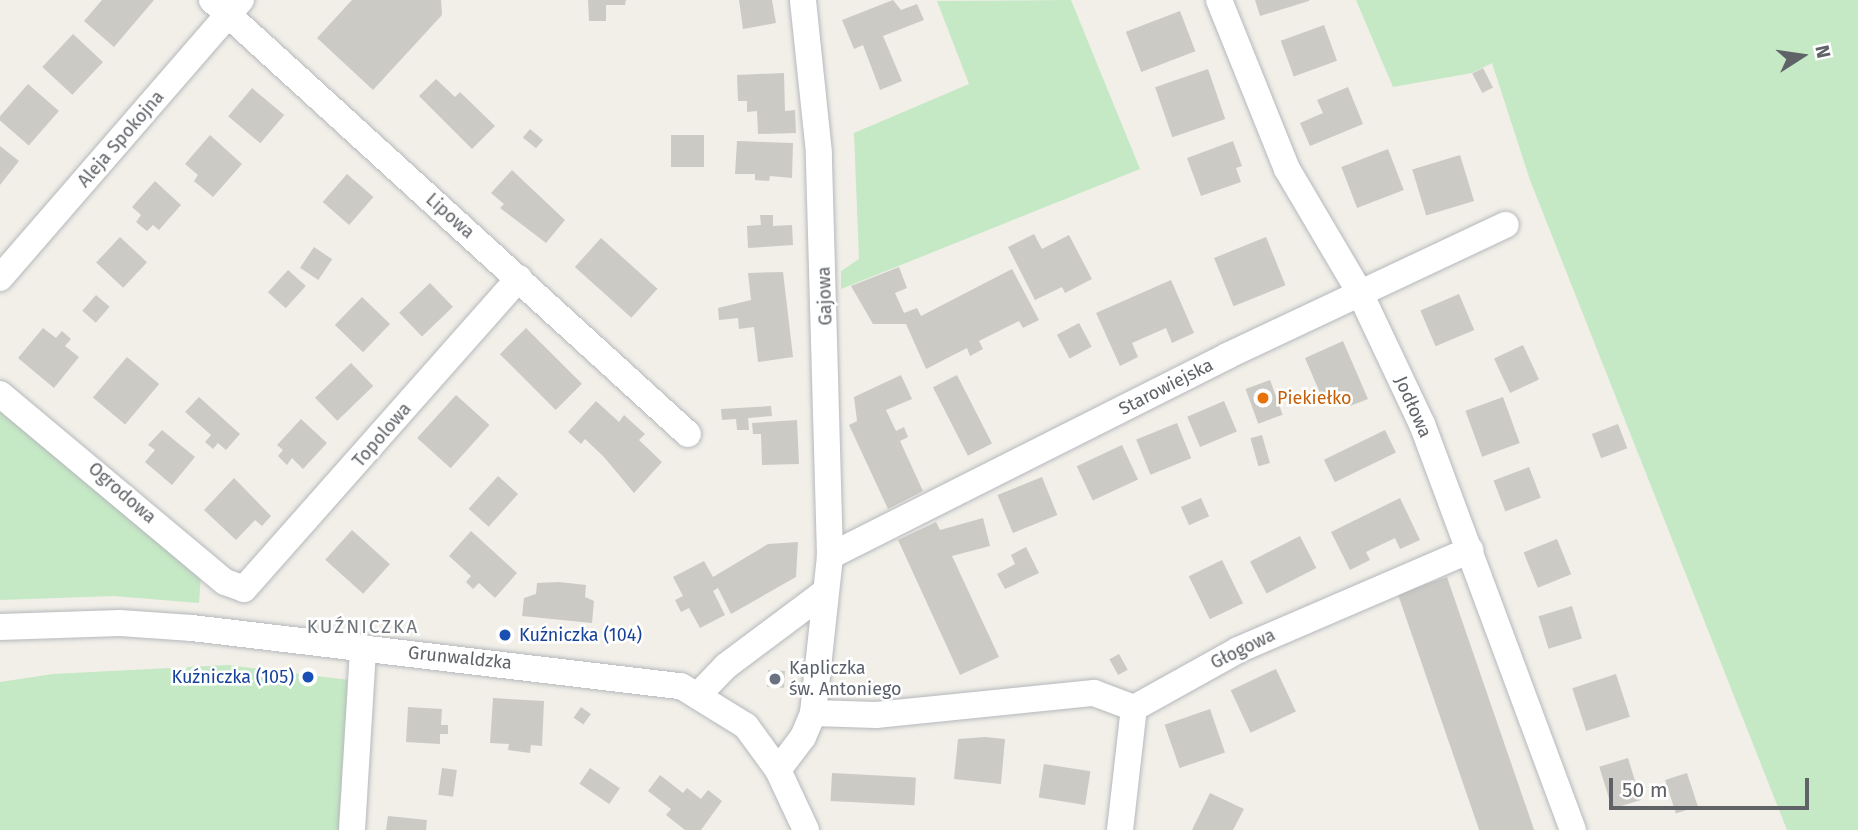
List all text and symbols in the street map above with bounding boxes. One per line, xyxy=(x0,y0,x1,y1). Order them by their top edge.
north arrow xyxy=(1767,21,1837,91)
text: N xyxy=(1810,43,1836,60)
street label: Aleja Spokojna xyxy=(73,86,169,192)
street label: Lipowa xyxy=(421,189,479,243)
street label: Gajowa xyxy=(813,266,837,326)
street label: Starowiejska xyxy=(1115,354,1217,420)
street label: Jodłowa xyxy=(1390,373,1436,441)
place label: Piekiełko xyxy=(1277,387,1352,409)
marker: Piekiełko xyxy=(1255,390,1271,406)
street label: Topolowa xyxy=(348,398,416,472)
street label: Ogrodowa xyxy=(84,458,160,528)
district label: KUŹNICZKA xyxy=(308,616,418,638)
place label: Kuźniczka (104) xyxy=(519,624,642,646)
street label: Głogowa xyxy=(1207,624,1279,674)
marker: Kuźniczka (104) xyxy=(497,627,513,643)
street label: Grunwaldzka xyxy=(407,642,513,674)
place label: Kapliczka św. Antoniego xyxy=(789,658,902,700)
place label: Kuźniczka (105) xyxy=(171,666,294,688)
marker: Kuźniczka (105) xyxy=(300,669,316,685)
marker: Kapliczka św. Antoniego xyxy=(767,671,783,687)
scale bar xyxy=(1613,764,1812,808)
text: 50 m xyxy=(1622,777,1668,803)

